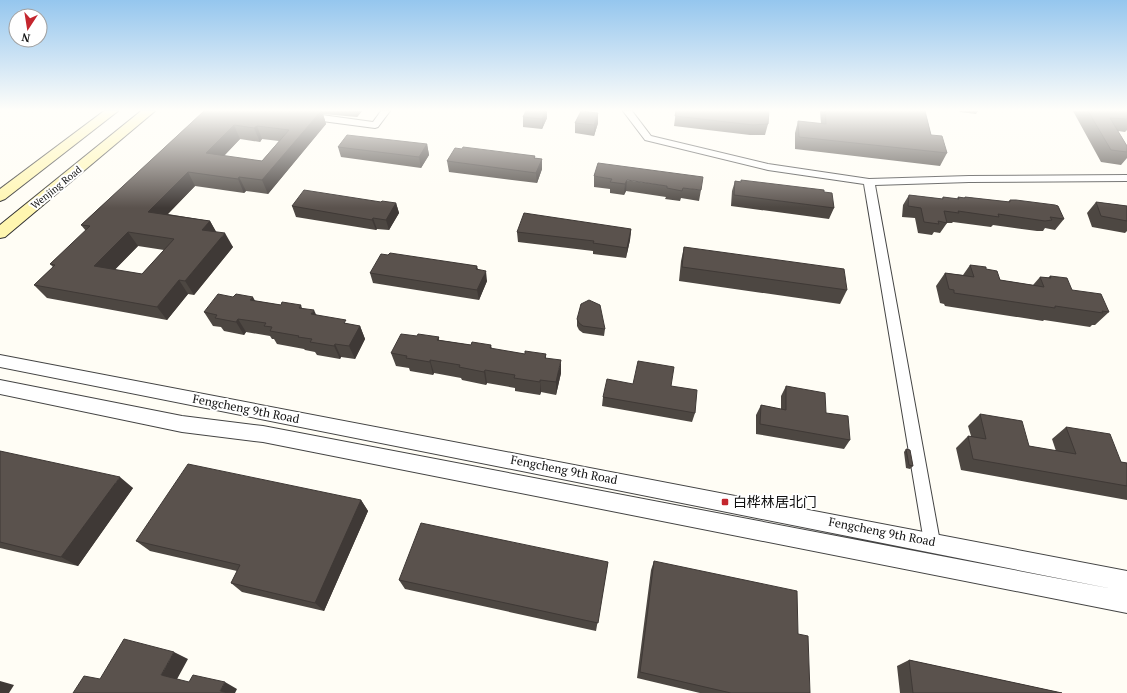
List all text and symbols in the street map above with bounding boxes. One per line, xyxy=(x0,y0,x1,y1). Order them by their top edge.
north arrow xyxy=(8,8,48,48)
text: N xyxy=(20,30,31,45)
street label: Wenjing Road xyxy=(28,163,85,212)
street label: Fengcheng 9th Road xyxy=(191,391,301,426)
street label: Fengcheng 9th Road xyxy=(509,452,619,487)
place label: 白桦林居北门 xyxy=(733,492,817,511)
marker: 白桦林居北门 xyxy=(720,497,730,507)
street label: Fengcheng 9th Road xyxy=(827,514,937,549)

